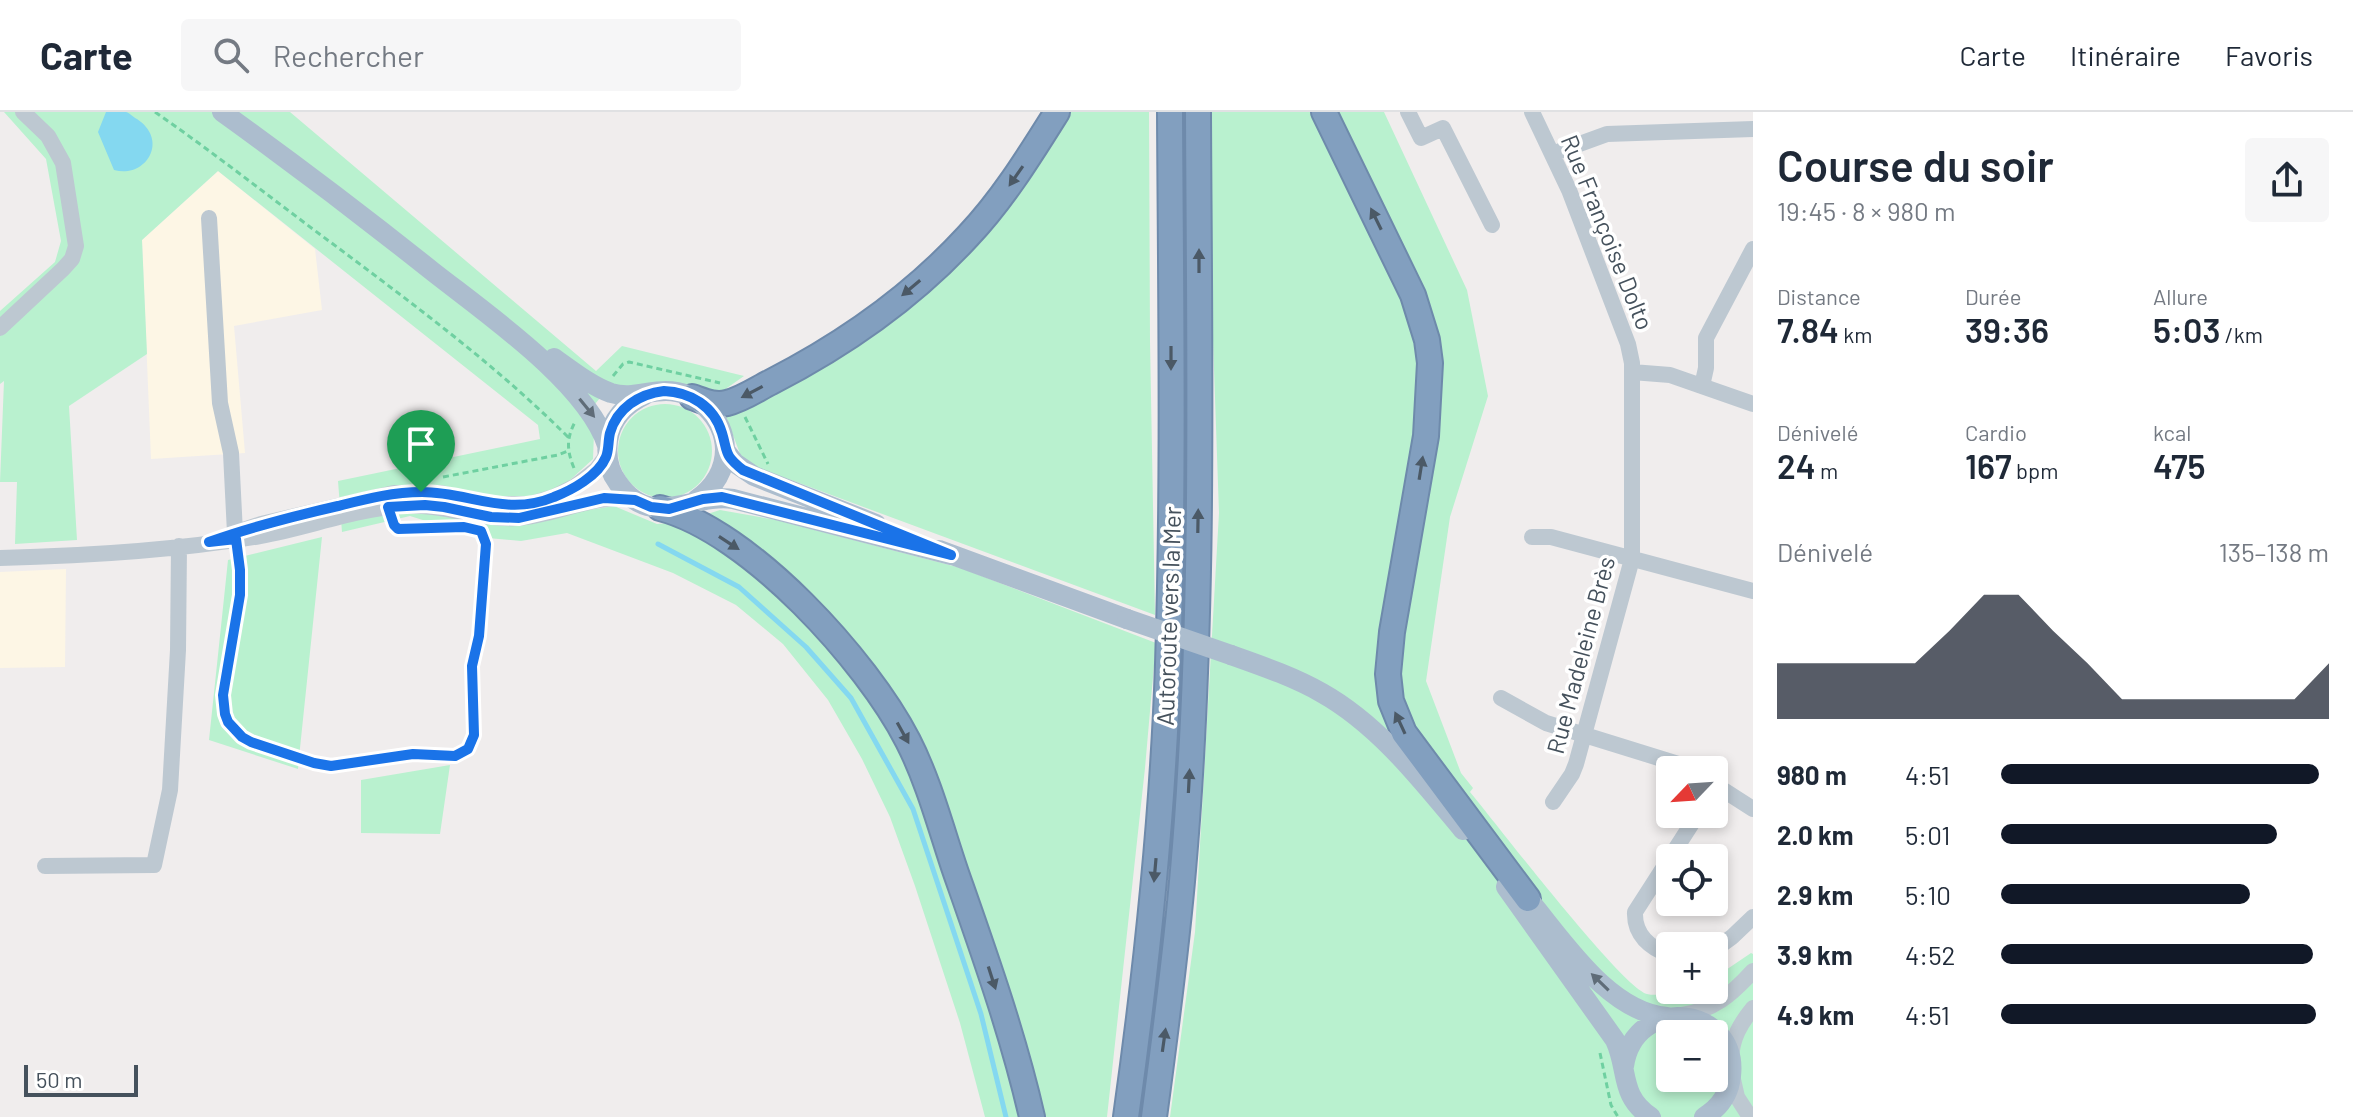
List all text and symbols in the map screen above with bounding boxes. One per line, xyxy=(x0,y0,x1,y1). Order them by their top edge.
search box xyxy=(181,19,741,91)
text: Carte xyxy=(40,32,133,78)
icon: search xyxy=(209,33,253,77)
text: Rechercher xyxy=(273,37,424,73)
text: Carte xyxy=(1960,38,2026,72)
text: Itinéraire xyxy=(2070,38,2181,72)
text: Favoris xyxy=(2225,38,2313,72)
street label: Rue Françoise Dolto xyxy=(1556,130,1660,334)
text: Course du soir xyxy=(1777,138,2054,191)
button: share xyxy=(2245,138,2329,222)
one-way arrow xyxy=(1008,165,1024,186)
text: 19:45 · 8 × 980 m xyxy=(1777,195,1955,226)
one-way arrow xyxy=(1369,208,1383,231)
one-way arrow xyxy=(1193,248,1205,273)
one-way arrow xyxy=(901,279,921,296)
text: Distance xyxy=(1777,283,1861,309)
text: Durée xyxy=(1965,283,2021,309)
text: Allure xyxy=(2153,283,2208,309)
text: 7.84 xyxy=(1777,309,1839,350)
text: 39:36 xyxy=(1965,309,2049,350)
text: 5:03 xyxy=(2153,309,2220,350)
text: km xyxy=(1839,321,1873,347)
text: /km xyxy=(2220,321,2263,347)
one-way arrow xyxy=(1165,346,1177,371)
one-way arrow xyxy=(741,385,763,399)
one-way arrow xyxy=(578,398,595,418)
pin xyxy=(387,410,455,492)
text: Dénivelé xyxy=(1777,419,1858,445)
text: Cardio xyxy=(1965,419,2027,445)
text: kcal xyxy=(2153,419,2191,445)
icon: arrive xyxy=(399,422,443,466)
text: 24 xyxy=(1777,445,1816,486)
text: 167 xyxy=(1965,445,2012,486)
text: 475 xyxy=(2153,445,2206,486)
one-way arrow xyxy=(1415,455,1427,480)
text: m xyxy=(1816,457,1838,483)
text: bpm xyxy=(2012,457,2058,483)
street label: Autoroute vers la Mer xyxy=(1150,506,1186,726)
one-way arrow xyxy=(1192,508,1204,533)
one-way arrow xyxy=(719,535,740,550)
text: Dénivelé xyxy=(1777,536,1873,567)
text: 135–138 m xyxy=(2219,536,2329,567)
street label: Rue Madeleine Brès xyxy=(1540,553,1620,757)
one-way arrow xyxy=(1393,711,1407,734)
one-way arrow xyxy=(896,722,910,745)
north arrow xyxy=(1656,756,1728,828)
map controls xyxy=(1656,756,1728,1092)
text: 980 m xyxy=(1777,759,1847,790)
text: 4:51 xyxy=(1905,759,1950,790)
one-way arrow xyxy=(1183,768,1196,793)
text: 2.0 km xyxy=(1777,819,1854,850)
text: 5:01 xyxy=(1905,819,1950,850)
button: locate xyxy=(1656,844,1728,916)
one-way arrow xyxy=(1148,857,1161,882)
text: 2.9 km xyxy=(1777,879,1853,910)
text: 5:10 xyxy=(1905,879,1951,910)
button: + xyxy=(1656,932,1728,1004)
text: 3.9 km xyxy=(1777,939,1853,970)
text: 4:52 xyxy=(1905,939,1955,970)
one-way arrow xyxy=(986,966,998,990)
one-way arrow xyxy=(1591,973,1610,992)
text: 4.9 km xyxy=(1777,999,1854,1030)
text: 4:51 xyxy=(1905,999,1950,1030)
button: − xyxy=(1656,1020,1728,1092)
one-way arrow xyxy=(1158,1027,1171,1052)
scale bar xyxy=(24,1061,138,1097)
text: 50 m xyxy=(36,1066,82,1092)

